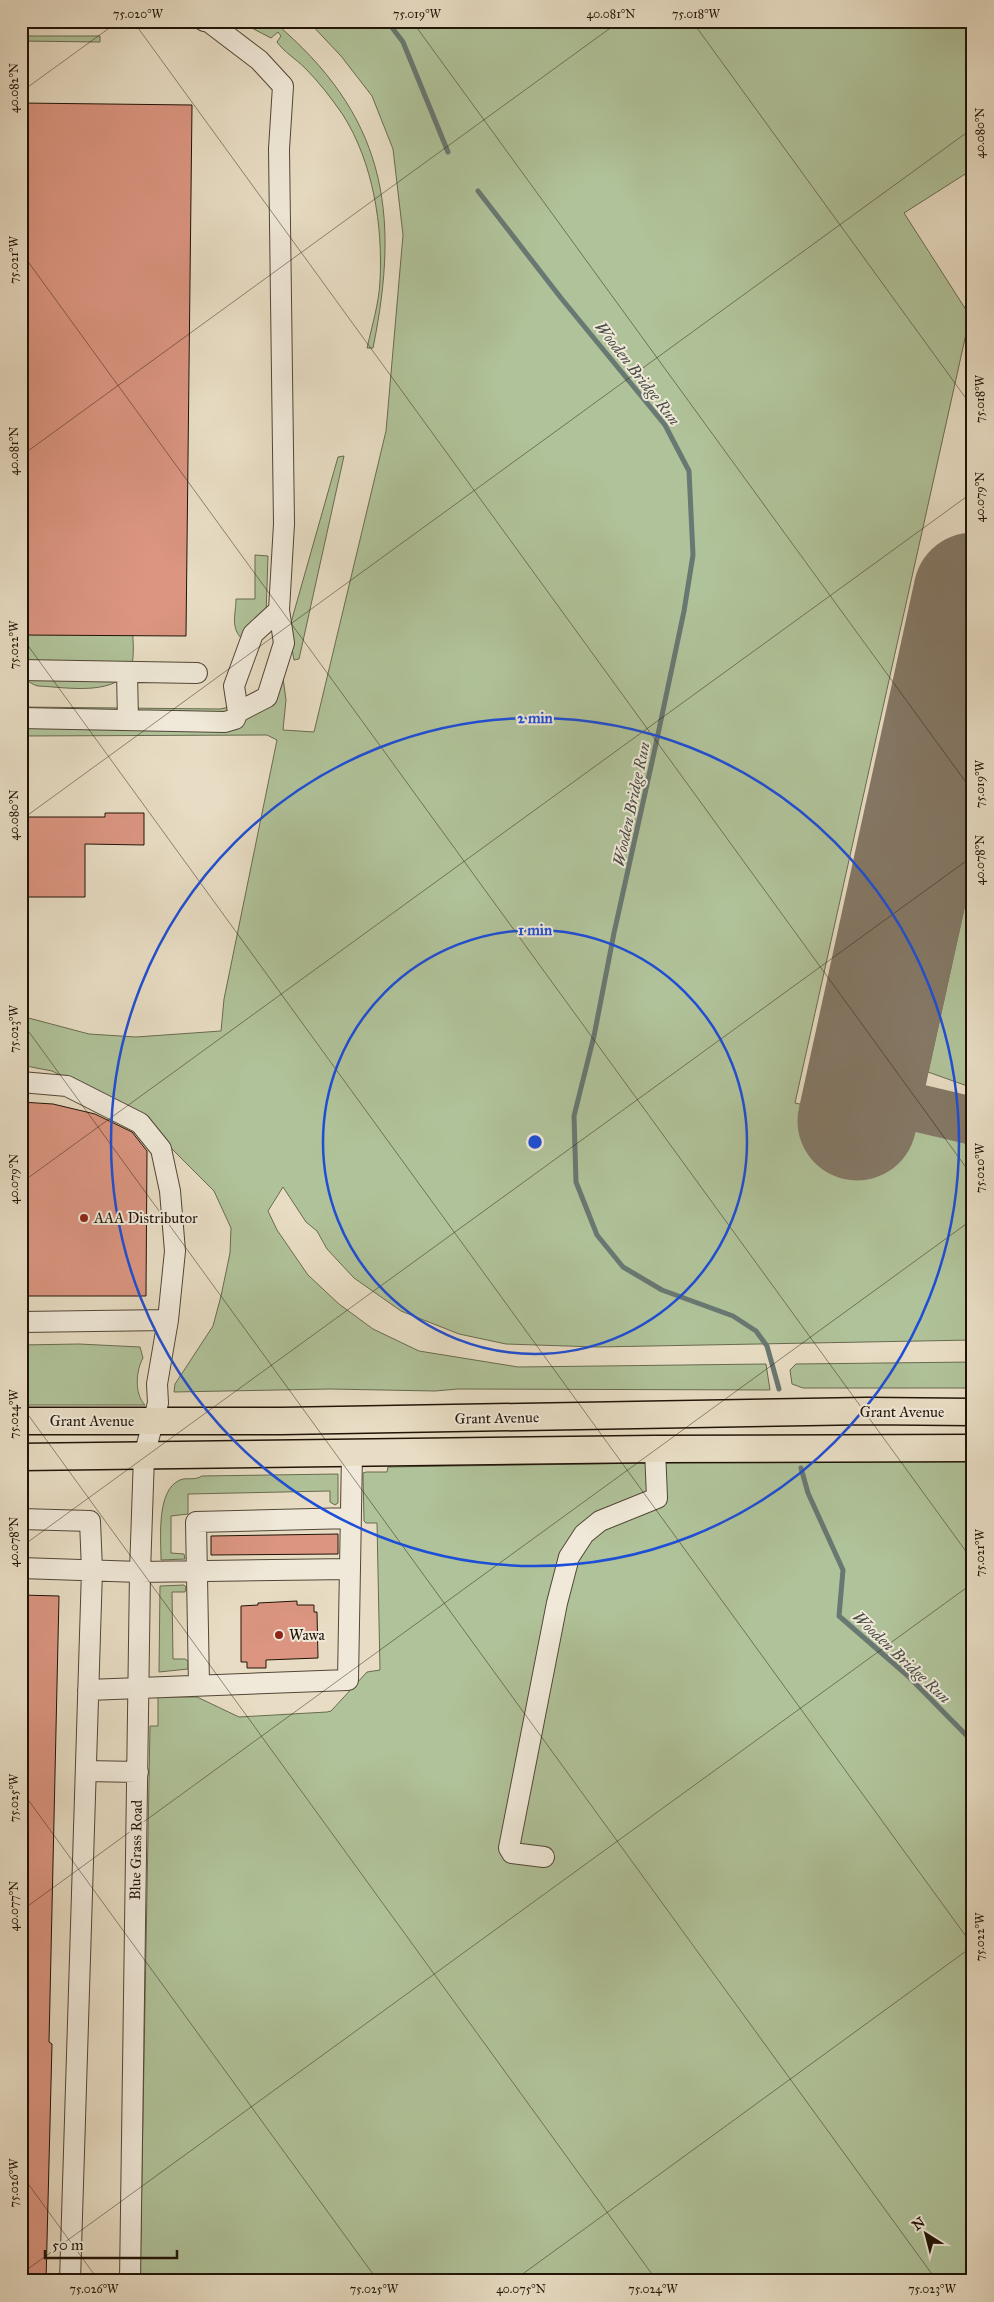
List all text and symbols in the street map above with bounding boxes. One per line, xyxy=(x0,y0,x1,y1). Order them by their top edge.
text: 75.020°W xyxy=(113,7,164,21)
text: 75.019°W xyxy=(393,7,442,21)
text: 40.081°N xyxy=(587,7,635,21)
text: 75.018°W xyxy=(672,7,721,21)
text: 40.082°N xyxy=(7,63,21,113)
text: 40.080°N xyxy=(973,107,987,159)
text: 75.021°W xyxy=(7,236,21,284)
water label: Wooden Bridge Run xyxy=(591,318,684,429)
text: 75.018°W xyxy=(973,374,987,423)
text: 40.081°N xyxy=(7,427,21,475)
text: 40.079°N xyxy=(973,472,987,522)
text: 75.022°W xyxy=(7,620,21,669)
text: 2 min xyxy=(517,709,554,727)
water label: Wooden Bridge Run xyxy=(609,740,654,868)
text: 75.019°W xyxy=(973,759,987,808)
text: 40.080°N xyxy=(7,789,21,841)
text: 40.078°N xyxy=(973,835,987,885)
text: 1 min xyxy=(518,921,553,939)
text: 75.023°W xyxy=(7,1005,21,1053)
centre of rings xyxy=(526,1133,544,1151)
text: 75.020°W xyxy=(973,1142,987,1193)
text: 40.079°N xyxy=(7,1154,21,1204)
place label: AAA Distributor xyxy=(93,1209,198,1227)
marker: AAA Distributor xyxy=(78,1212,90,1224)
text: 75.024°W xyxy=(7,1389,21,1439)
street label: Grant Avenue xyxy=(860,1403,944,1421)
street label: Grant Avenue xyxy=(455,1408,539,1428)
street label: Grant Avenue xyxy=(50,1412,134,1430)
text: 40.078°N xyxy=(7,1517,21,1567)
text: 75.021°W xyxy=(973,1529,987,1577)
water label: Wooden Bridge Run xyxy=(849,1607,955,1708)
place label: Wawa xyxy=(289,1626,326,1644)
marker: Wawa xyxy=(273,1629,285,1641)
text: 75.025°W xyxy=(7,1773,21,1822)
street label: Blue Grass Road xyxy=(126,1799,146,1900)
text: 40.077°N xyxy=(7,1881,21,1931)
text: 75.022°W xyxy=(973,1912,987,1961)
text: 75.026°W xyxy=(7,2158,21,2207)
north arrow xyxy=(902,2210,952,2260)
text: N xyxy=(909,2213,929,2234)
scale bar xyxy=(45,2227,178,2259)
text: 50 m xyxy=(52,2236,84,2254)
text: 75.026°W xyxy=(70,2282,119,2296)
text: 75.025°W xyxy=(350,2282,399,2296)
text: 40.075°N xyxy=(496,2282,546,2296)
text: 75.024°W xyxy=(628,2282,678,2296)
text: 75.023°W xyxy=(908,2282,956,2296)

